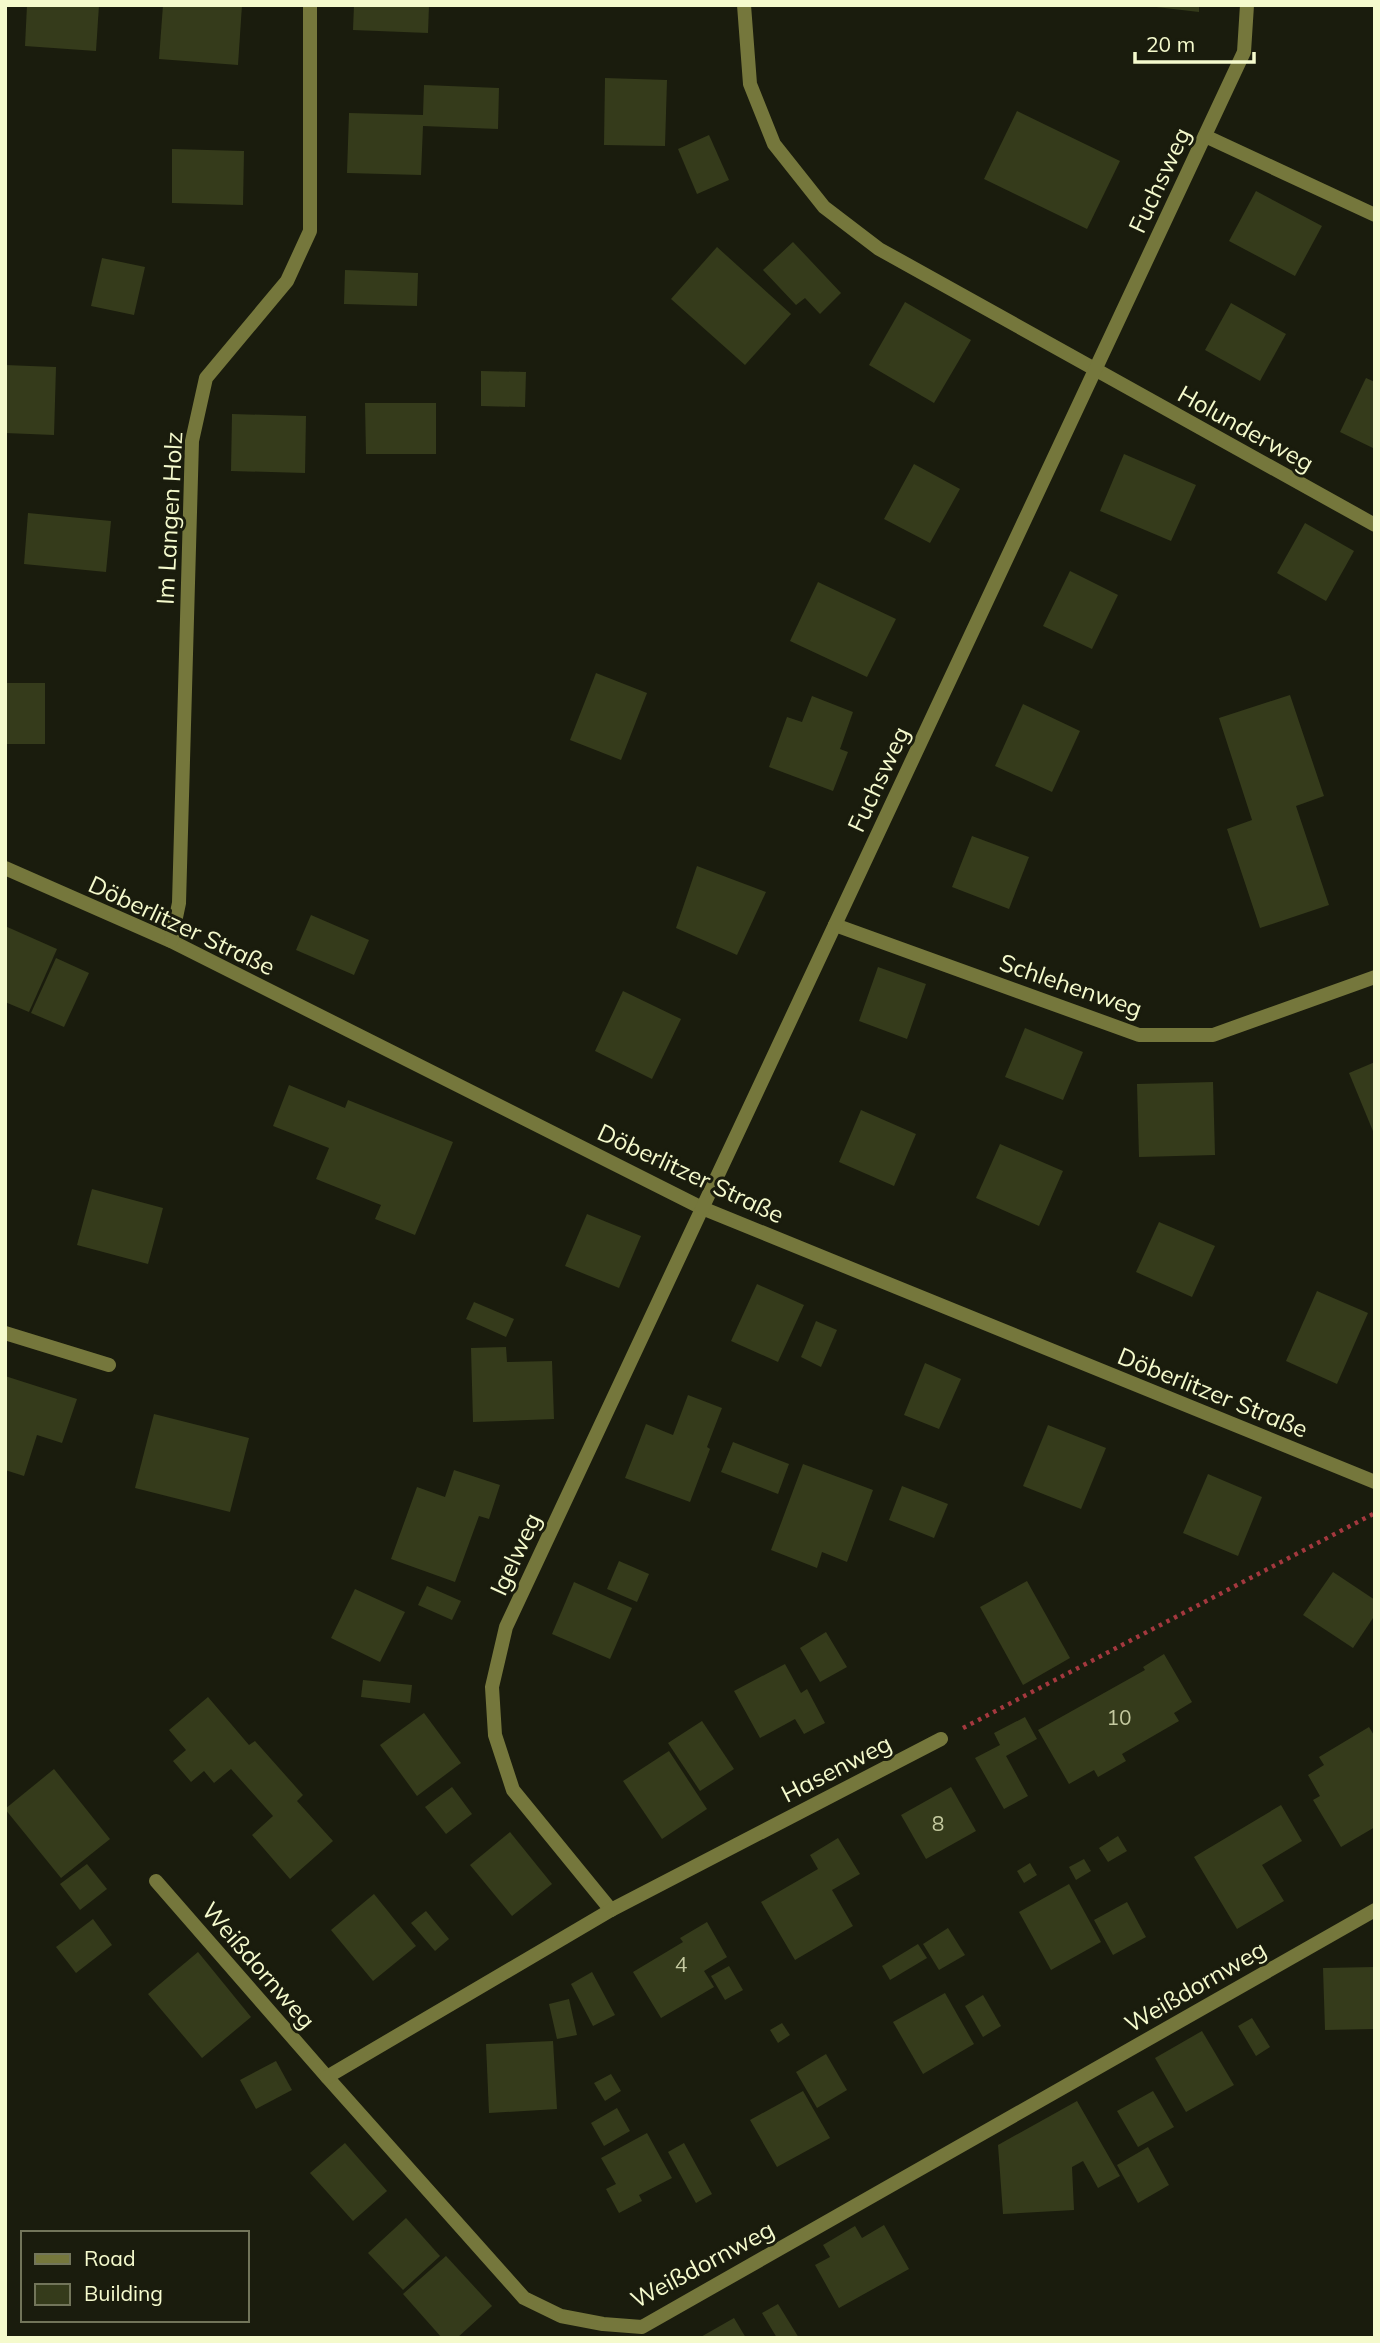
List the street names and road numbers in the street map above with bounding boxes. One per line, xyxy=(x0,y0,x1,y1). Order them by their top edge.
street label: Fuchsweg xyxy=(1122,123,1196,237)
street label: Holunderweg xyxy=(1173,378,1319,478)
street label: Im Langen Holz xyxy=(149,431,189,605)
street label: Fuchsweg xyxy=(841,722,915,836)
street label: Döberlitzer Straße xyxy=(84,869,280,981)
street label: Schlehenweg xyxy=(996,947,1146,1023)
street label: Döberlitzer Straße xyxy=(593,1117,789,1229)
street label: Döberlitzer Straße xyxy=(1114,1340,1312,1444)
street label: Igelweg xyxy=(483,1508,547,1600)
street label: Hasenweg xyxy=(776,1727,896,1809)
street label: Weißdornweg xyxy=(196,1895,322,2035)
street label: Weißdornweg xyxy=(1119,1933,1271,2039)
street label: Weißdornweg xyxy=(625,2214,779,2314)

